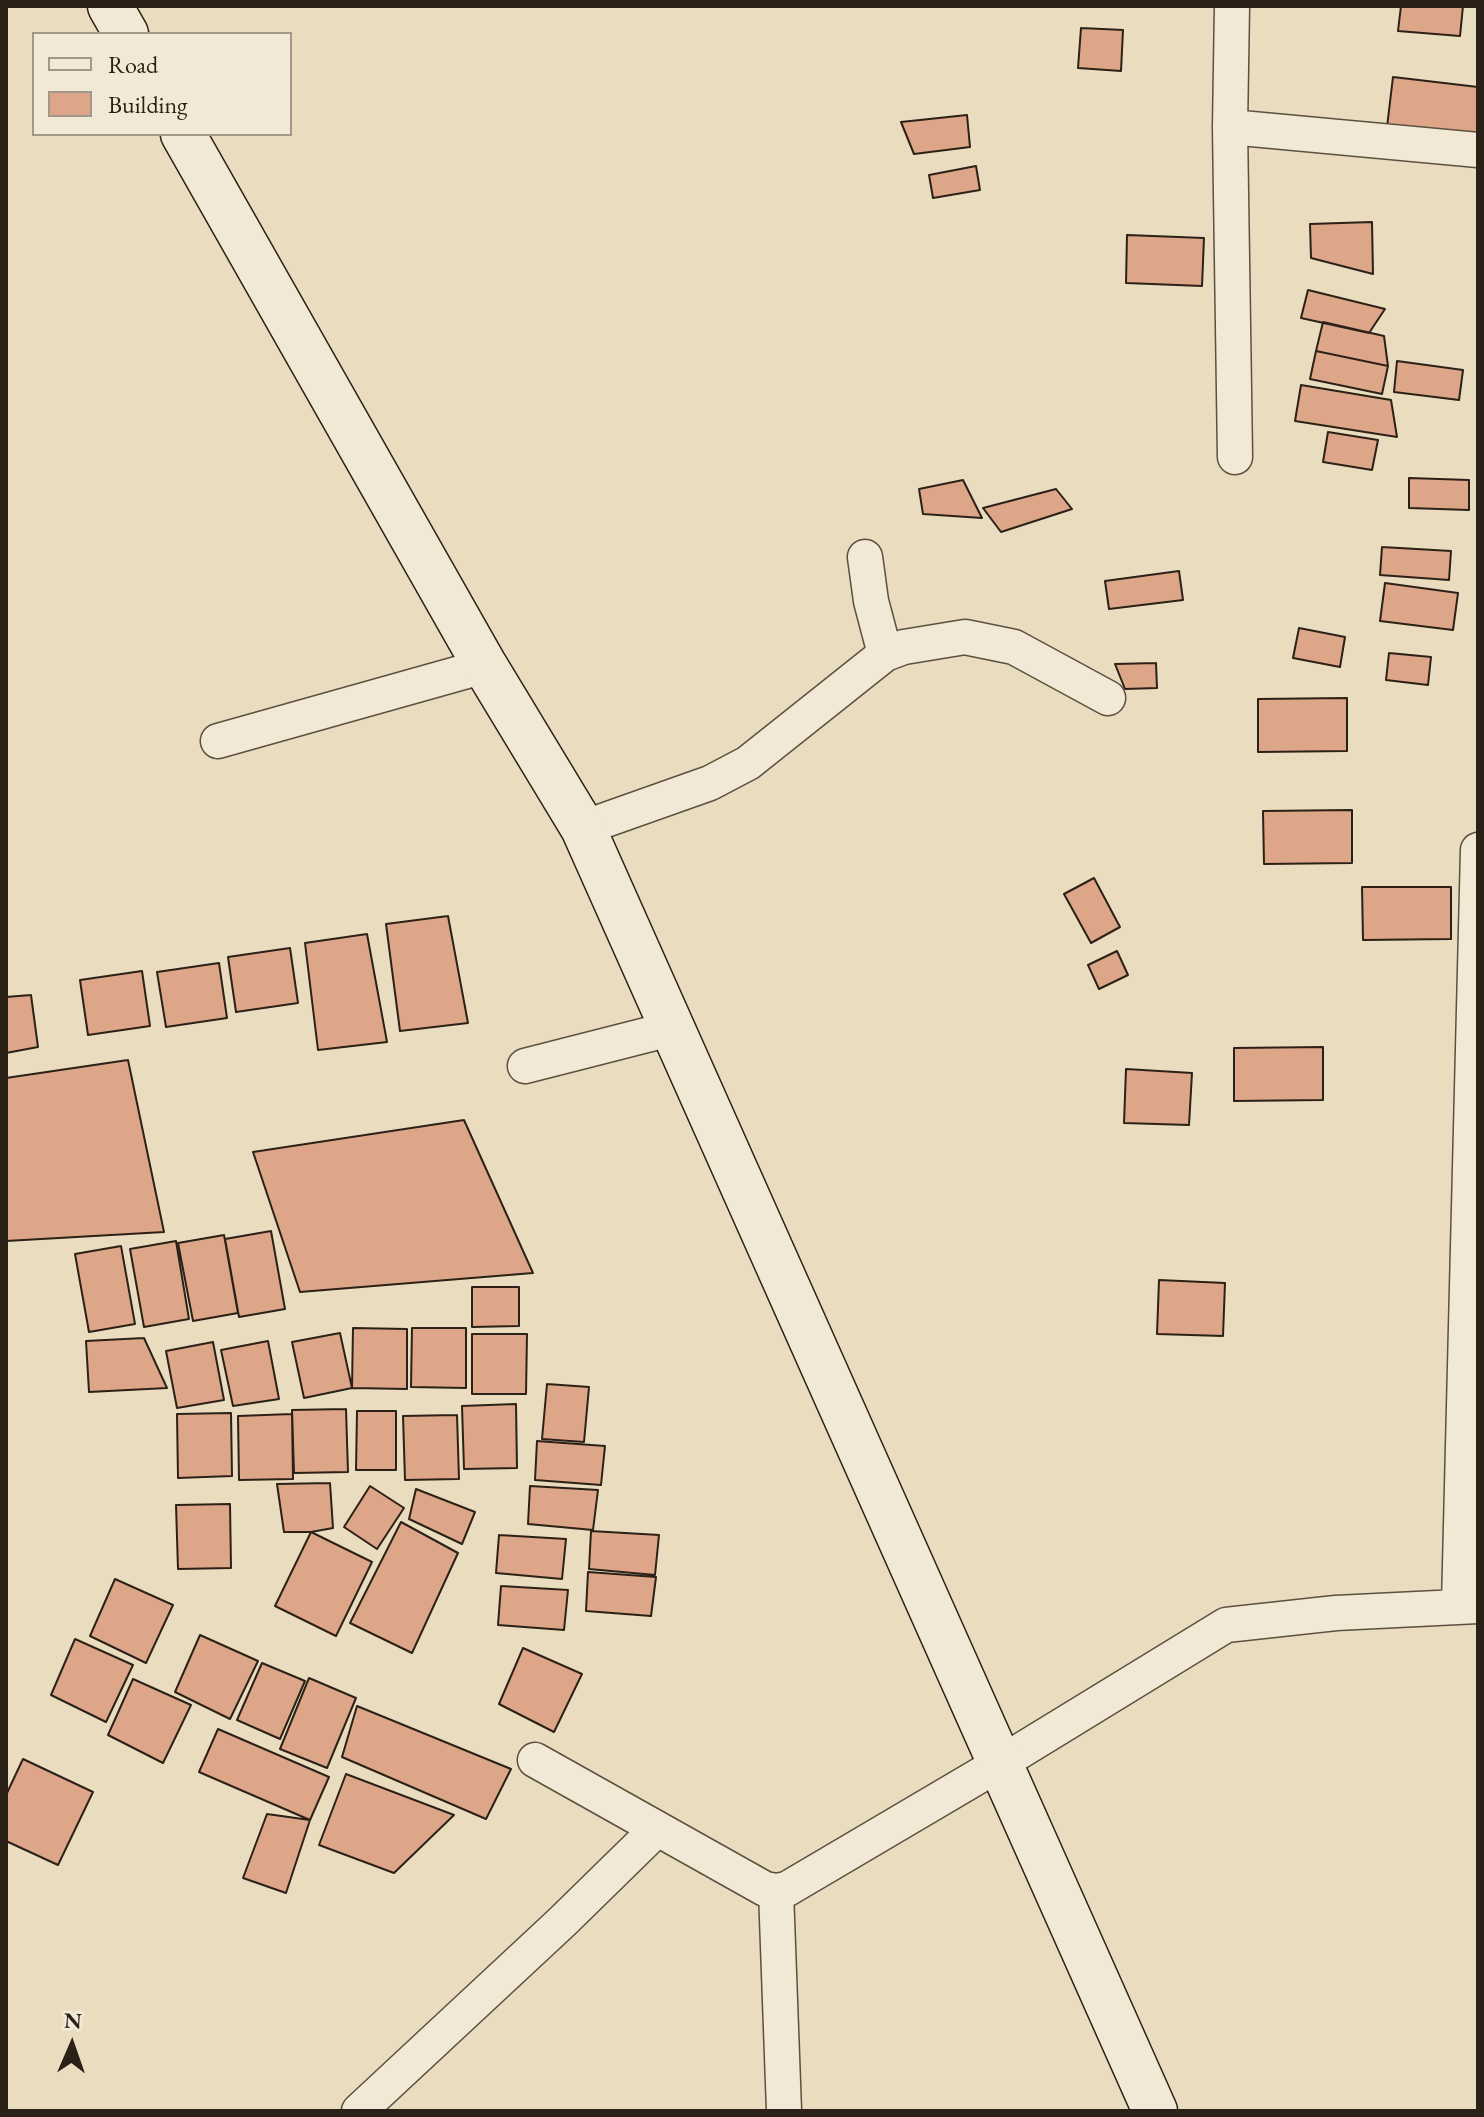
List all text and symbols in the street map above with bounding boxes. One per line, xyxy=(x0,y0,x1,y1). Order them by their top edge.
legend xyxy=(32,32,292,136)
text: Road xyxy=(108,49,158,80)
text: Building xyxy=(108,89,188,120)
north arrow xyxy=(32,2005,112,2085)
text: N xyxy=(63,2006,82,2035)

